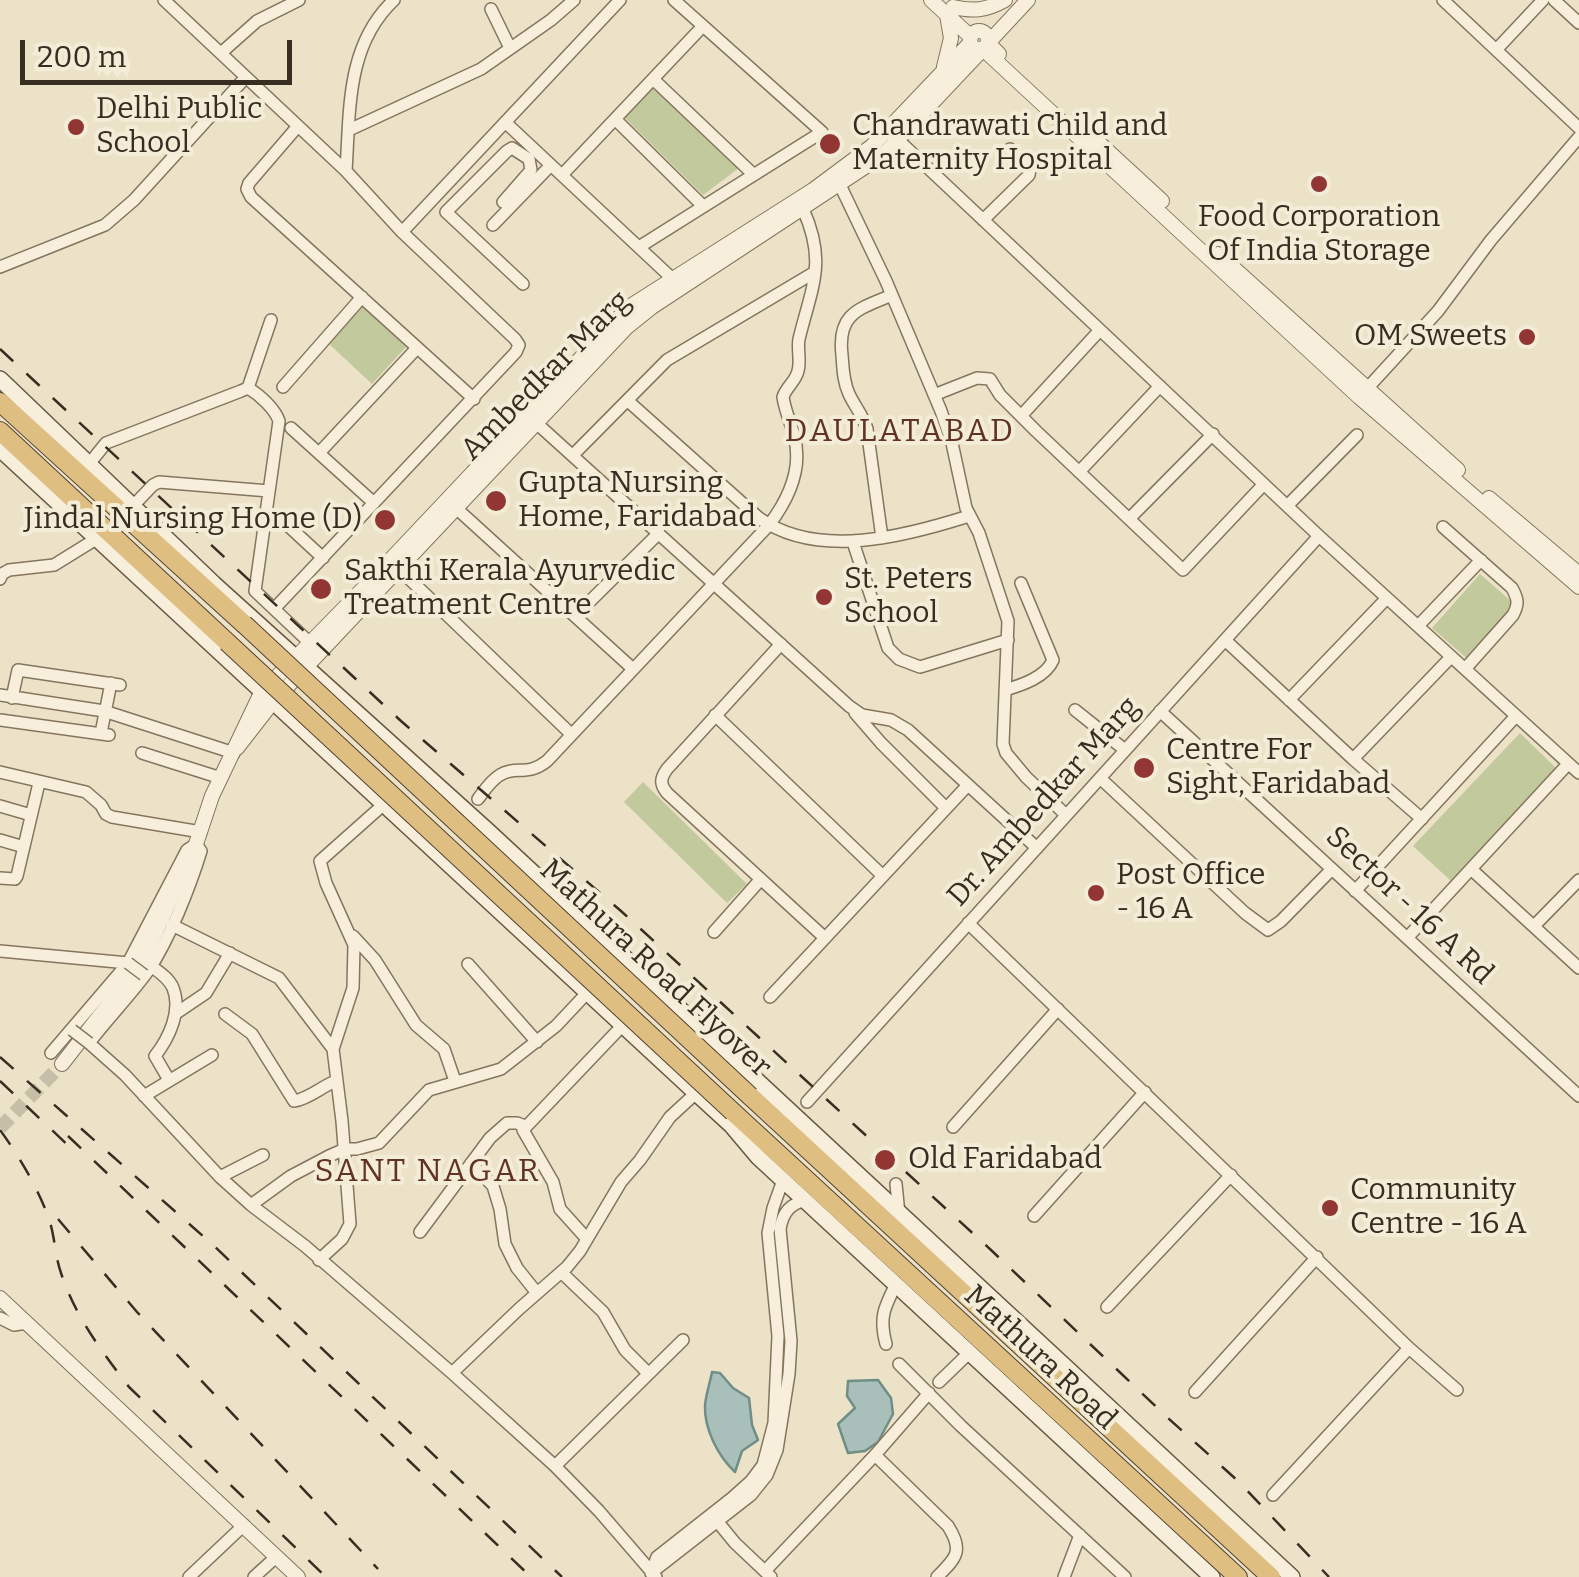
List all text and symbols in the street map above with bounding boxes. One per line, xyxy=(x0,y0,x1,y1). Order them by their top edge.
scale bar xyxy=(25,20,298,82)
text: 200 m xyxy=(37,39,126,75)
place label: Delhi Public School xyxy=(96,92,262,162)
place label: Chandrawati Child and Maternity Hospital xyxy=(852,109,1168,180)
marker: Delhi Public School xyxy=(65,116,87,138)
marker: Chandrawati Child and Maternity Hospital xyxy=(817,131,843,157)
marker: Food Corporation Of India Storage xyxy=(1308,173,1330,195)
place label: Food Corporation Of India Storage xyxy=(1198,200,1440,270)
street label: Ambedkar Marg xyxy=(454,284,638,468)
place label: OM Sweets xyxy=(1354,319,1507,355)
marker: OM Sweets xyxy=(1516,326,1538,348)
district label: DAULATABAD xyxy=(785,413,1015,451)
place label: Gupta Nursing Home, Faridabad xyxy=(518,466,756,536)
marker: Gupta Nursing Home, Faridabad xyxy=(483,488,509,514)
place label: Jindal Nursing Home (D) xyxy=(24,502,362,538)
marker: Jindal Nursing Home (D) xyxy=(372,507,398,533)
place label: Sakthi Kerala Ayurvedic Treatment Centre xyxy=(344,554,676,624)
place label: St. Peters School xyxy=(844,562,973,632)
marker: Sakthi Kerala Ayurvedic Treatment Centre xyxy=(308,576,334,602)
marker: St. Peters School xyxy=(813,586,835,608)
street label: Dr. Ambedkar Marg xyxy=(940,690,1148,914)
place label: Centre For Sight, Faridabad xyxy=(1166,733,1390,804)
marker: Centre For Sight, Faridabad xyxy=(1131,755,1157,781)
street label: Sector - 16 A Rd xyxy=(1318,819,1500,993)
street label: Mathura Road Flyover xyxy=(532,852,778,1086)
place label: Post Office - 16 A xyxy=(1116,858,1265,928)
marker: Post Office - 16 A xyxy=(1085,882,1107,904)
place label: Old Faridabad xyxy=(908,1142,1102,1178)
marker: Old Faridabad xyxy=(872,1147,898,1173)
district label: SANT NAGAR xyxy=(315,1153,541,1191)
place label: Community Centre - 16 A xyxy=(1350,1173,1527,1244)
marker: Community Centre - 16 A xyxy=(1319,1197,1341,1219)
street label: Mathura Road xyxy=(956,1278,1124,1438)

